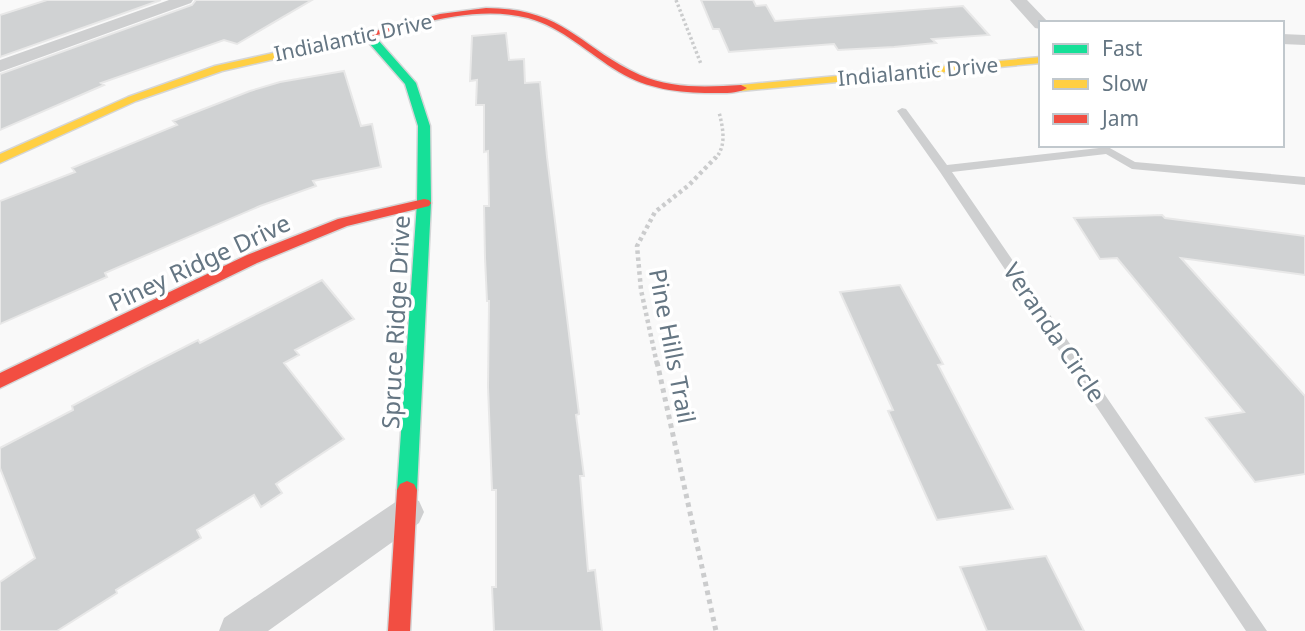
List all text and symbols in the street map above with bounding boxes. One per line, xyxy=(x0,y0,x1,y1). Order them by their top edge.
street label: Indialantic Drive xyxy=(271,7,435,67)
legend xyxy=(1039,21,1284,147)
text: Fast xyxy=(1102,34,1143,62)
street label: Indialantic Drive xyxy=(837,50,999,92)
text: Slow xyxy=(1102,69,1148,97)
text: Jam xyxy=(1100,104,1139,132)
street label: Piney Ridge Drive xyxy=(103,205,295,319)
street label: Spruce Ridge Drive xyxy=(373,214,417,430)
street label: Veranda Circle xyxy=(996,256,1114,408)
street label: Pine Hills Trail xyxy=(642,266,704,426)

